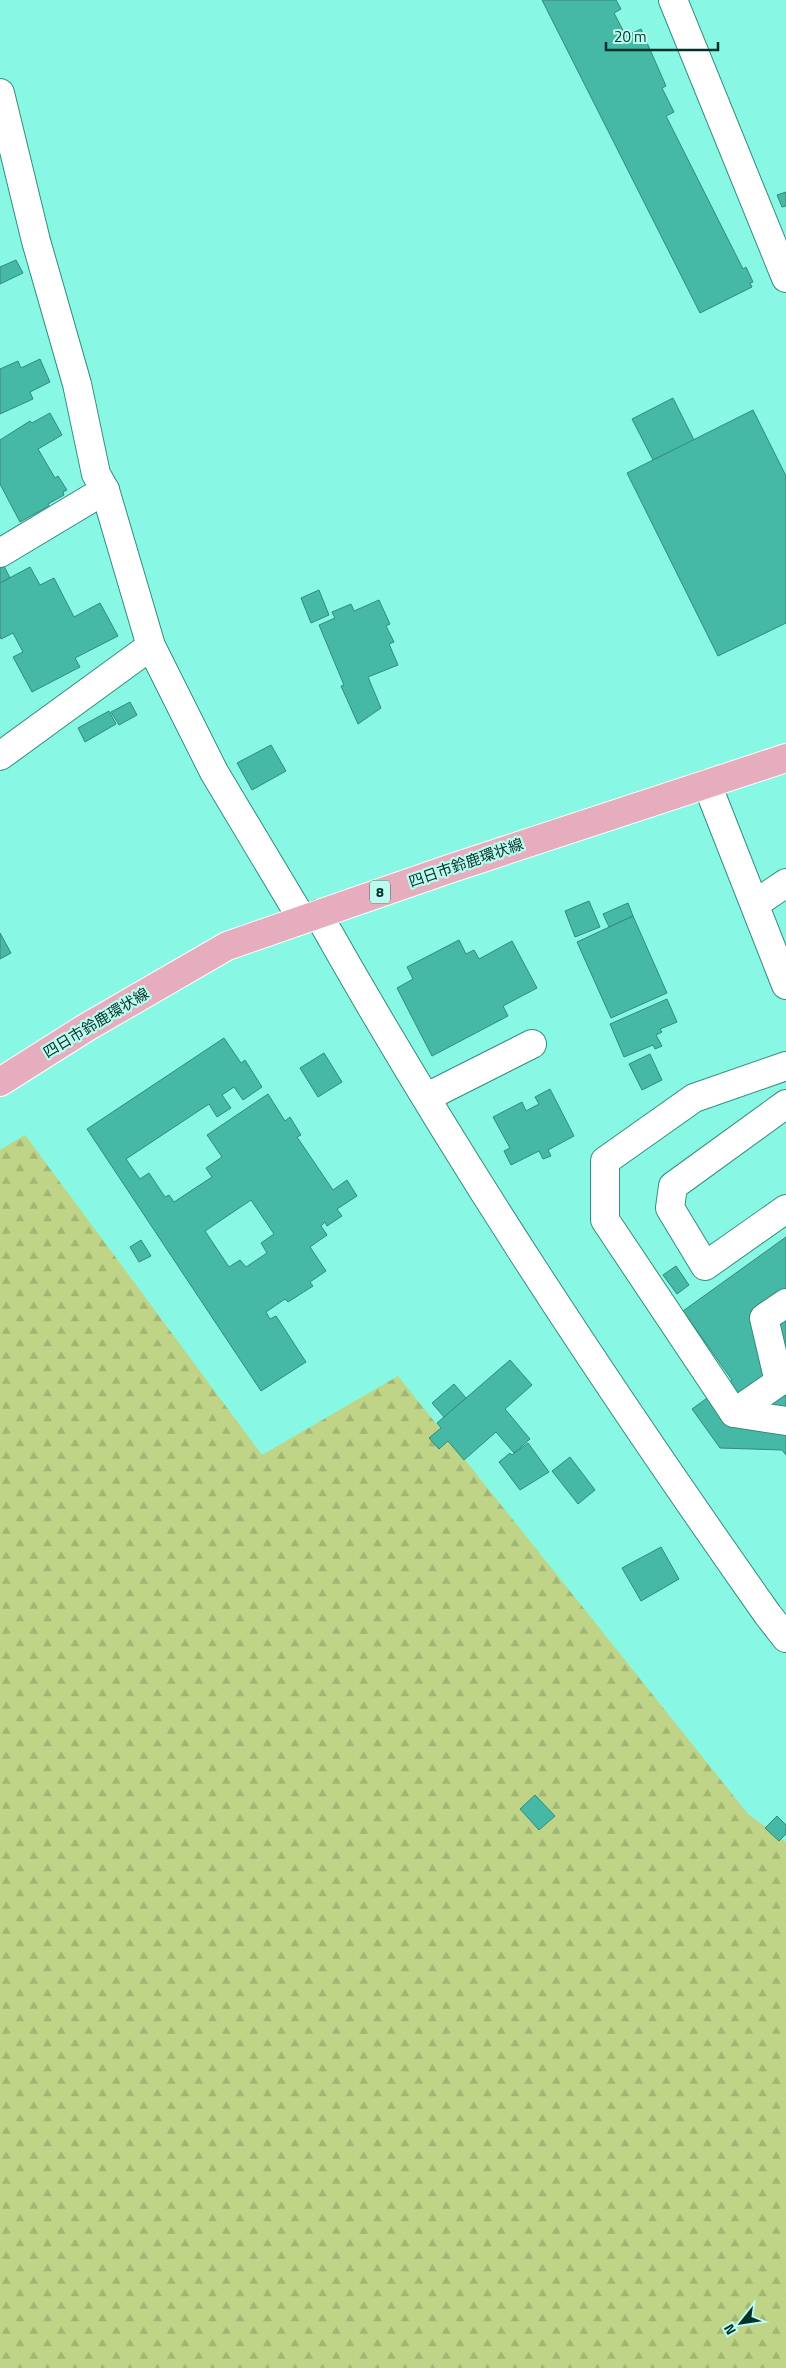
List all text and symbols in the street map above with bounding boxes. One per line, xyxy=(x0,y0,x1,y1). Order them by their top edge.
scale bar xyxy=(606,20,718,52)
text: 20 m xyxy=(614,25,647,48)
street label: 四日市鈴鹿環状線 xyxy=(405,832,526,893)
road number: 8 xyxy=(370,880,390,904)
street label: 四日市鈴鹿環状線 xyxy=(38,982,153,1063)
north arrow xyxy=(716,2298,766,2348)
text: N xyxy=(718,2320,741,2339)

